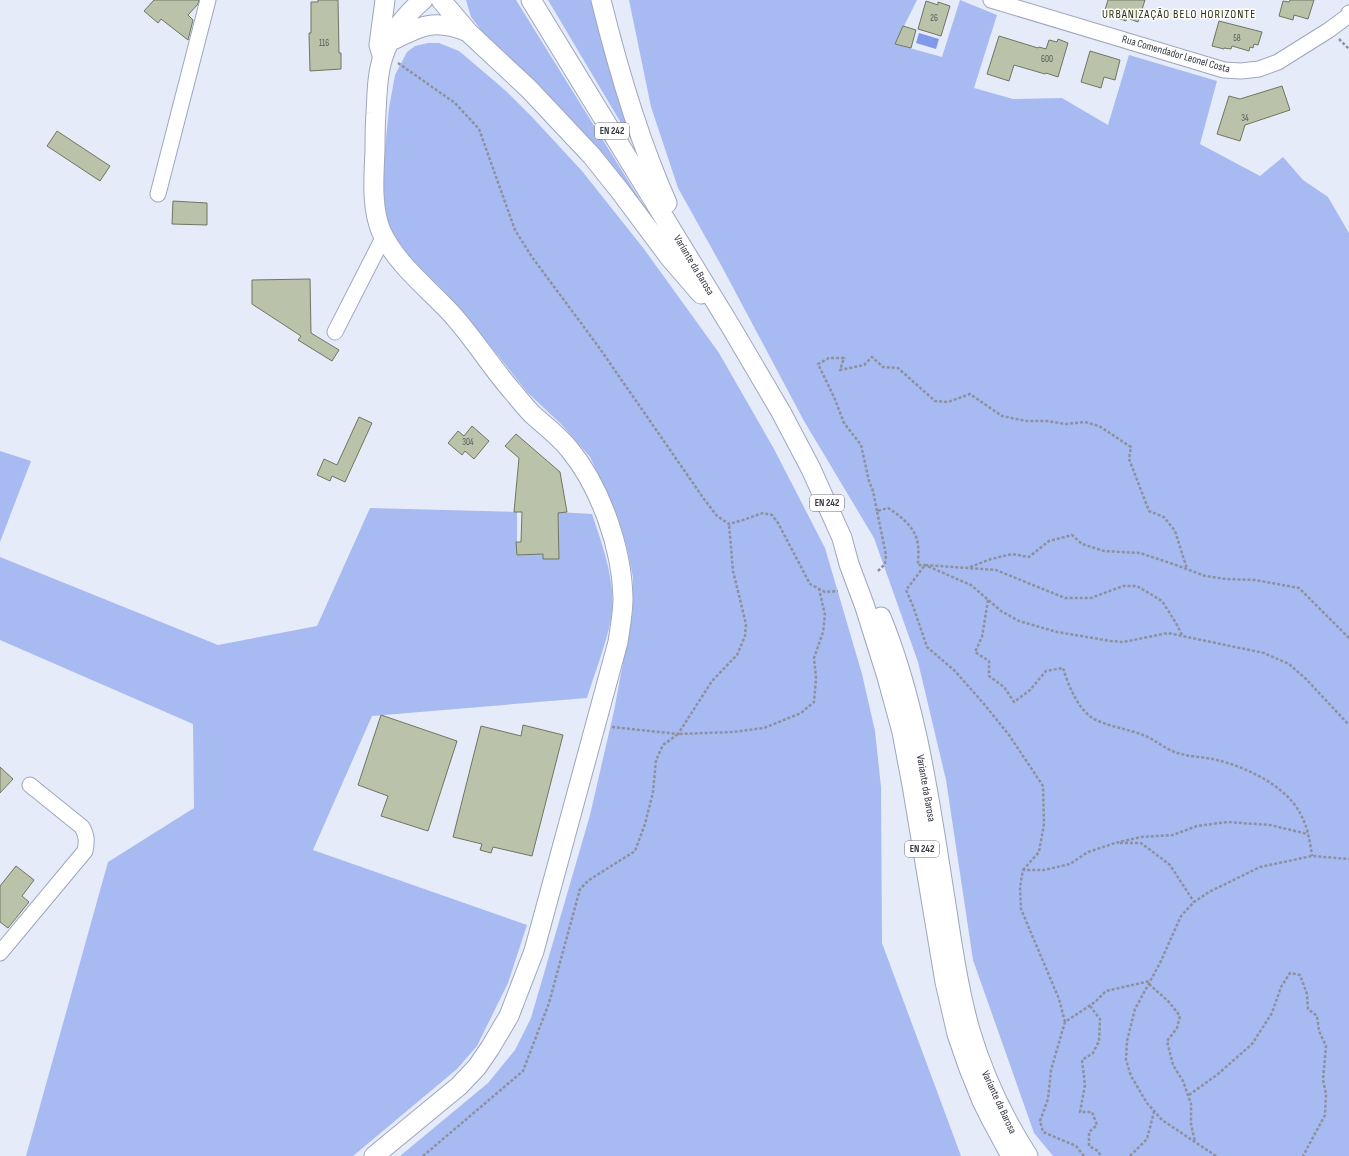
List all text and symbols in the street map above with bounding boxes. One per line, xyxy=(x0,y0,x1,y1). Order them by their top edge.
district label: URBANIZAÇÃO BELO HORIZONTE xyxy=(1102,7,1256,22)
house number: 26 xyxy=(930,13,938,24)
street label: Rua Comendador Leonel Costa xyxy=(1121,32,1231,76)
house number: 58 xyxy=(1233,33,1241,44)
house number: 116 xyxy=(319,38,329,49)
house number: 600 xyxy=(1041,54,1053,65)
house number: 34 xyxy=(1241,113,1249,124)
road number: EN 242 xyxy=(595,123,629,139)
street label: Variante da Barosa xyxy=(671,233,717,297)
house number: 304 xyxy=(462,437,474,448)
road number: EN 242 xyxy=(810,495,844,511)
street label: Variante da Barosa xyxy=(914,753,938,823)
road number: EN 242 xyxy=(905,841,939,857)
street label: Variante da Barosa xyxy=(979,1068,1019,1136)

